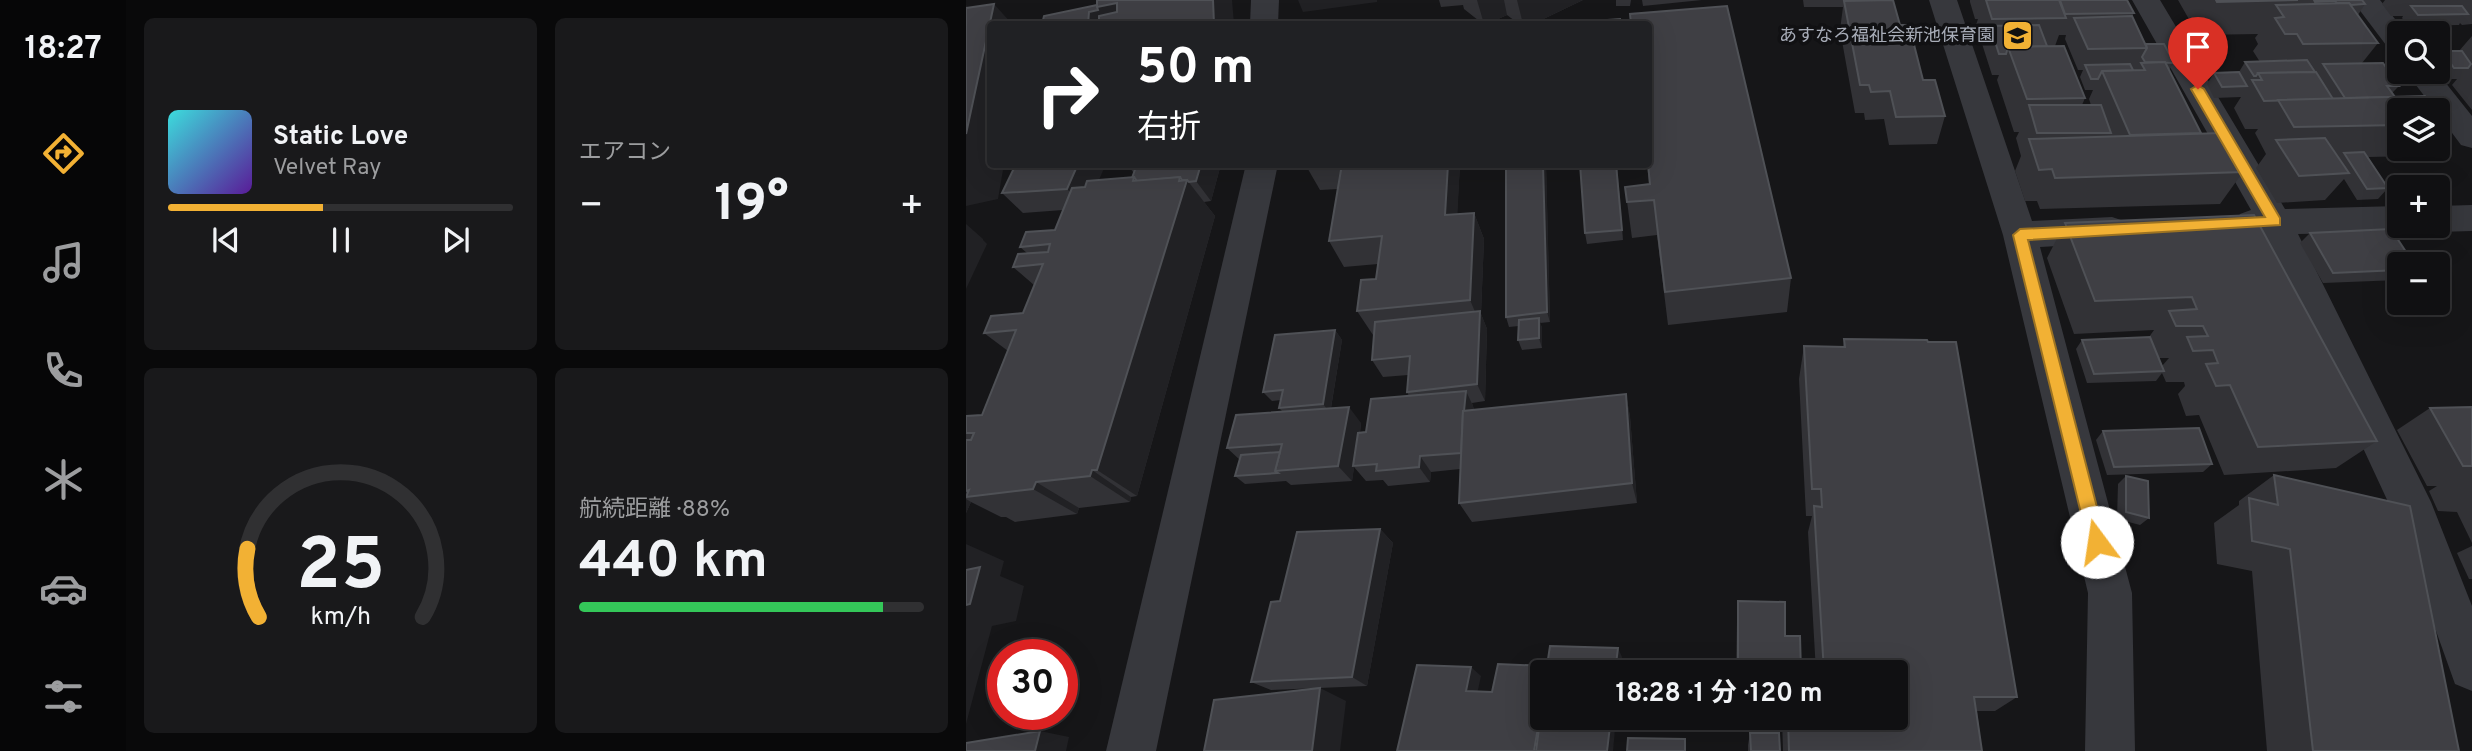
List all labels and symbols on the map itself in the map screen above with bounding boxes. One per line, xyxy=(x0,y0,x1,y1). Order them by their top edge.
pin xyxy=(2168,17,2228,89)
school or university icon: あすなろ福祉会新池保育園 xyxy=(2001,18,2035,52)
place label: あすなろ福祉会新池保育園 xyxy=(1779,25,1995,48)
position arrow xyxy=(2060,505,2134,579)
speed limit sign: 30 xyxy=(987,639,1078,730)

